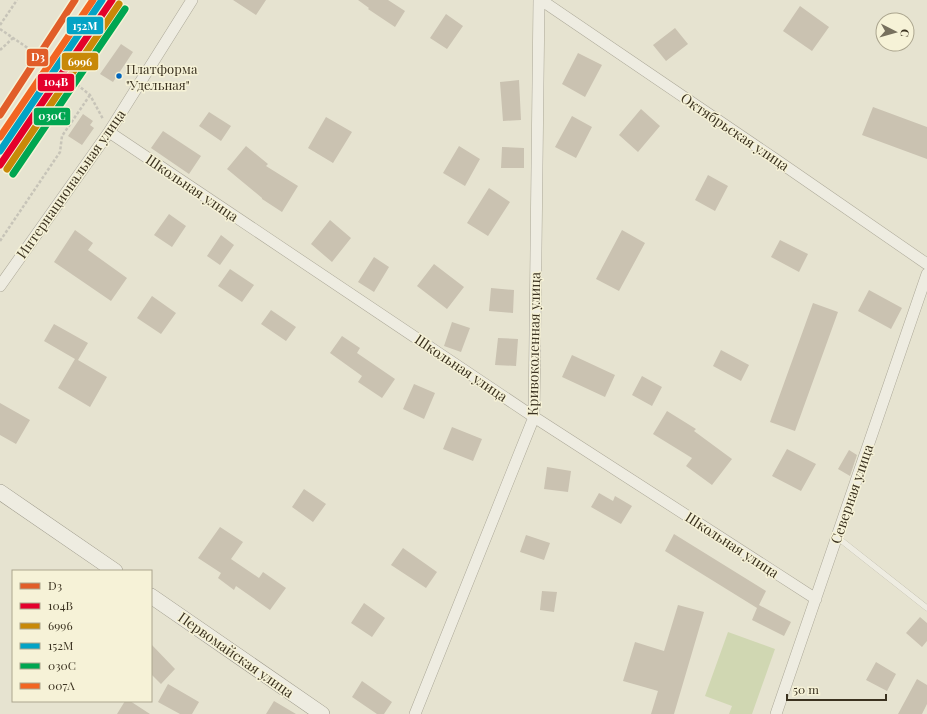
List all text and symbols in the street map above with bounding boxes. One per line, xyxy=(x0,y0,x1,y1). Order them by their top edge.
north arrow xyxy=(875,12,915,52)
line badge: 152М xyxy=(66,16,104,35)
text: 152М xyxy=(72,18,98,33)
text: С xyxy=(898,28,913,38)
line badge: D3 xyxy=(26,48,49,67)
text: D3 xyxy=(31,49,45,64)
line badge: 6996 xyxy=(61,52,99,71)
text: 6996 xyxy=(68,54,92,69)
place label: Платформа "Удельная" xyxy=(126,60,198,93)
marker: Платформа "Удельная" xyxy=(114,71,124,81)
line badge: 104В xyxy=(37,73,75,92)
text: 104В xyxy=(44,74,69,89)
street label: Октябрьская улица xyxy=(677,88,793,175)
street label: Интернациональная улица xyxy=(12,105,129,262)
line badge: 030C xyxy=(33,107,71,126)
text: 030C xyxy=(38,108,66,123)
street label: Школьная улица xyxy=(142,149,242,226)
street label: Кривоколенная улица xyxy=(523,272,544,416)
street label: Школьная улица xyxy=(411,329,511,406)
street label: Северная улица xyxy=(826,442,877,546)
street label: Школьная улица xyxy=(682,507,783,582)
legend xyxy=(12,570,152,702)
text: D3 xyxy=(48,577,62,593)
text: 104В xyxy=(48,597,73,613)
street label: Первомайская улица xyxy=(175,607,298,702)
text: 6996 xyxy=(48,617,73,633)
text: 152М xyxy=(48,637,73,653)
text: 030C xyxy=(48,657,76,673)
scale bar xyxy=(787,676,886,702)
text: 007А xyxy=(48,677,75,693)
text: 50 m xyxy=(793,681,819,697)

